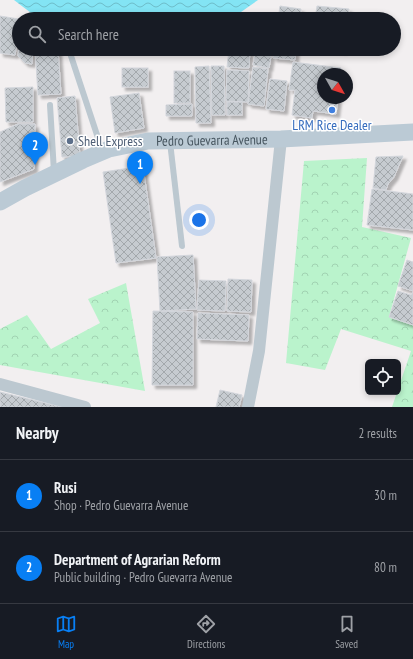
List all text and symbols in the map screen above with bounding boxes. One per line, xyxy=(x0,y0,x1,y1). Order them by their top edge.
search box xyxy=(12,12,401,56)
icon: search xyxy=(26,23,48,45)
text: Search here xyxy=(58,25,119,44)
north arrow xyxy=(317,68,353,104)
marker: LRM Rice Dealer xyxy=(327,105,337,115)
place label: LRM Rice Dealer xyxy=(292,116,372,134)
street label: Pedro Guevarra Avenue xyxy=(156,130,268,150)
pin: 2 xyxy=(22,132,48,165)
place label: Shell Express xyxy=(78,132,143,150)
marker: Shell Express xyxy=(65,136,75,146)
pin: 1 xyxy=(127,151,153,184)
your location xyxy=(189,210,209,230)
map controls xyxy=(365,359,401,395)
button: locate xyxy=(365,359,401,395)
text: Nearby xyxy=(16,422,59,444)
text: 2 results xyxy=(358,425,397,442)
text: Rusi xyxy=(54,478,77,497)
text: 1 xyxy=(26,487,32,504)
text: 30 m xyxy=(374,487,397,504)
text: Shop · Pedro Guevarra Avenue xyxy=(54,497,188,514)
text: Department of Agrarian Reform xyxy=(54,550,221,569)
text: 2 xyxy=(26,559,32,576)
text: 80 m xyxy=(374,559,397,576)
text: Public building · Pedro Guevarra Avenue xyxy=(54,569,232,586)
tab: Map xyxy=(55,613,77,651)
tab: Directions xyxy=(187,613,225,651)
tab: Saved xyxy=(335,613,358,651)

